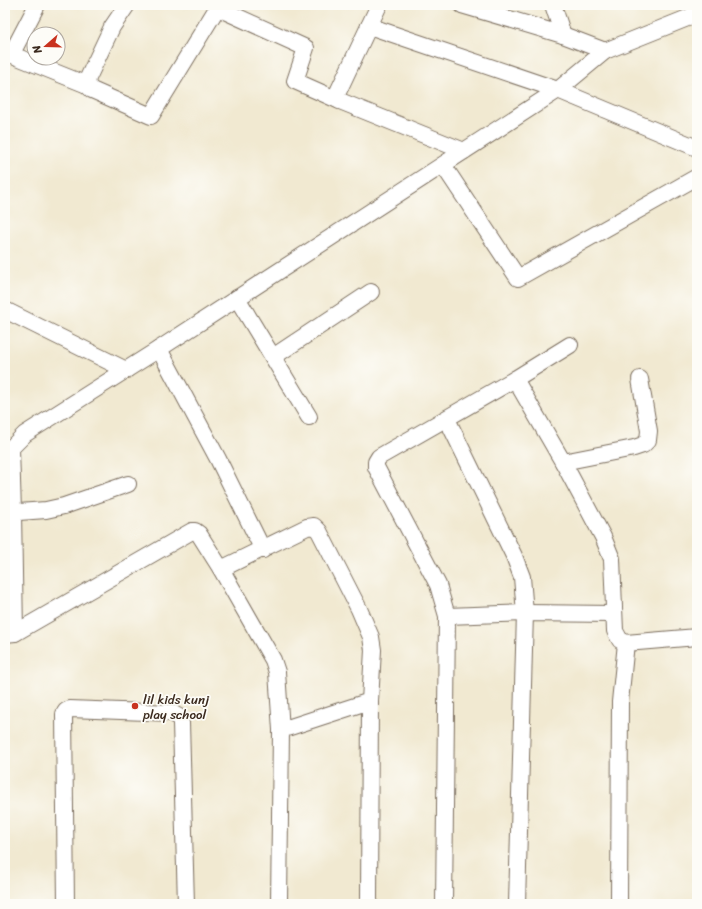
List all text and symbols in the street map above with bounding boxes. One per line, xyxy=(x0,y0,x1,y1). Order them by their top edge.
north arrow xyxy=(26,26,66,66)
text: N xyxy=(27,42,48,57)
place label: lil kids kunj play school xyxy=(142,688,210,726)
marker: lil kids kunj play school xyxy=(130,701,140,711)

